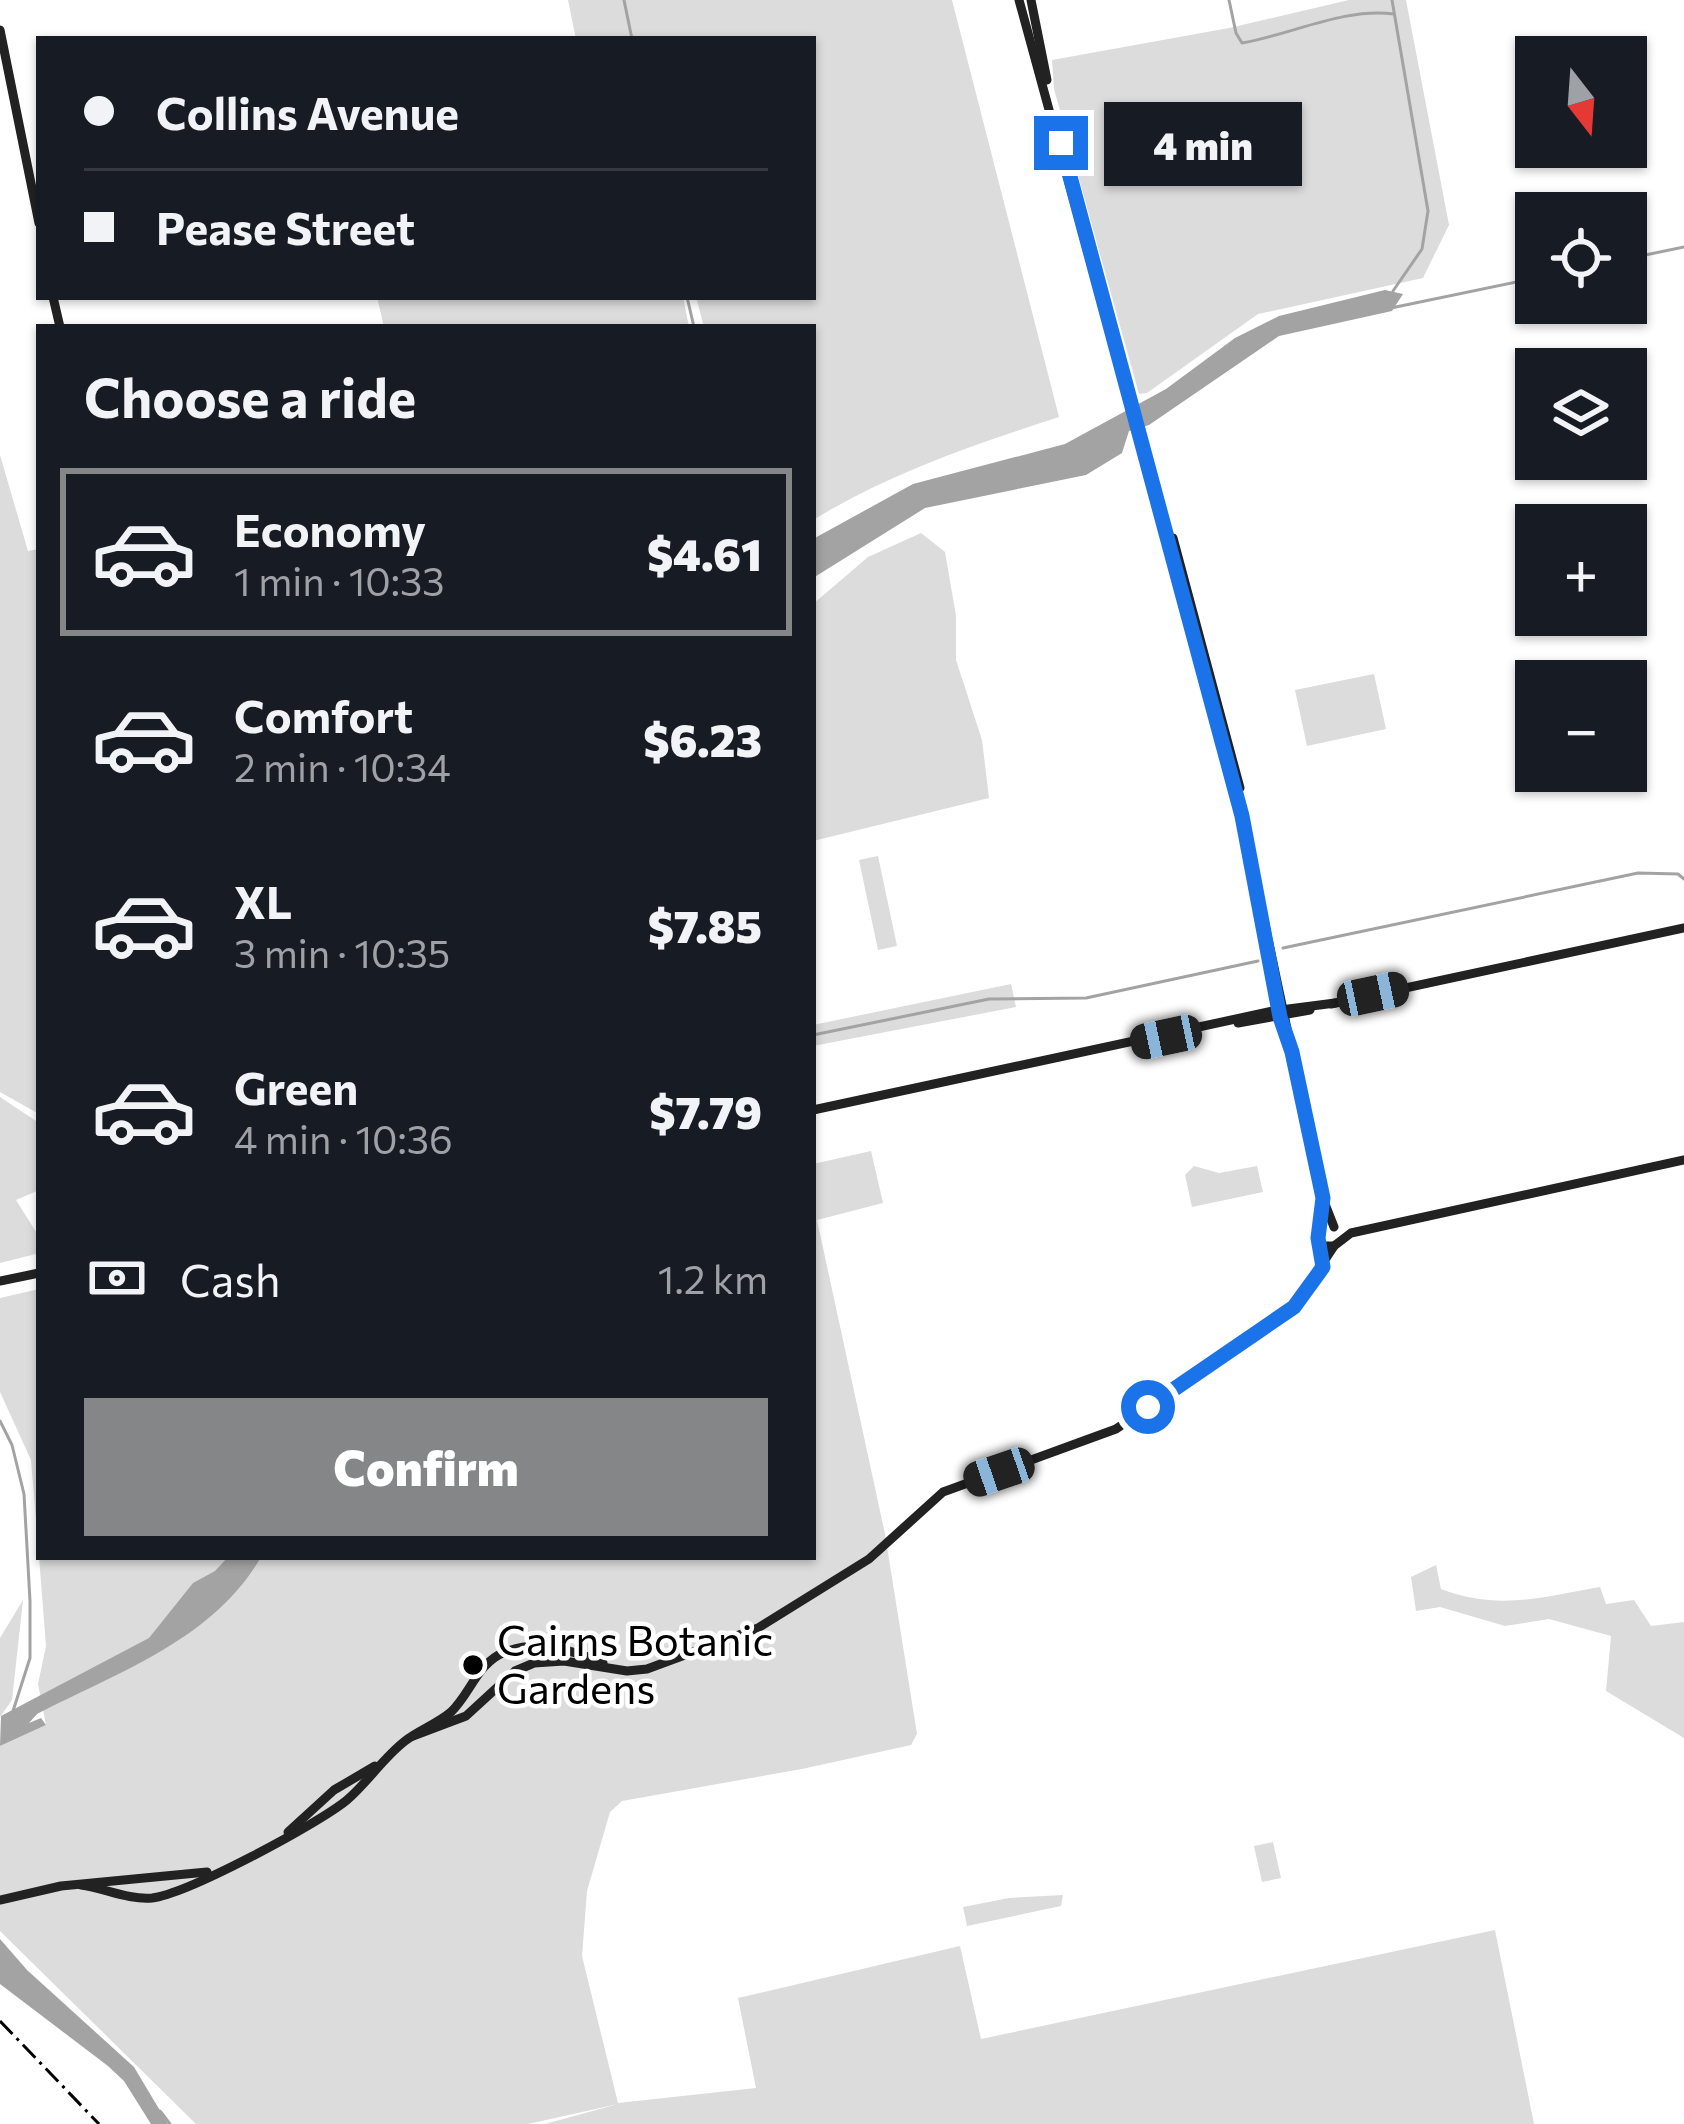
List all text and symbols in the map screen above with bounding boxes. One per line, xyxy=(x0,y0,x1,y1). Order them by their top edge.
north arrow xyxy=(1515,36,1647,168)
map controls xyxy=(1515,36,1647,792)
text: Collins Avenue xyxy=(156,84,459,139)
callout: 4 min xyxy=(1103,101,1301,185)
route end xyxy=(1034,116,1088,170)
text: 4 min xyxy=(1153,120,1253,168)
button: locate xyxy=(1515,192,1647,324)
text: Pease Street xyxy=(156,199,415,254)
button: layers xyxy=(1515,348,1647,480)
text: Choose a ride xyxy=(84,363,416,429)
icon: car xyxy=(90,498,198,606)
text: Economy xyxy=(234,501,426,556)
button: + xyxy=(1515,504,1647,636)
text: $4.61 xyxy=(647,525,762,580)
text: 1 min · 10:33 xyxy=(234,556,444,604)
button: − xyxy=(1515,660,1647,792)
icon: car xyxy=(90,684,198,792)
text: Comfort xyxy=(234,687,413,742)
text: $6.23 xyxy=(643,711,762,766)
text: 2 min · 10:34 xyxy=(234,742,451,790)
icon: car xyxy=(90,870,198,978)
text: XL xyxy=(234,873,292,928)
text: $7.85 xyxy=(648,897,762,952)
text: 3 min · 10:35 xyxy=(234,928,450,976)
car xyxy=(1334,969,1412,1019)
car xyxy=(1127,1012,1205,1062)
icon: car xyxy=(90,1056,198,1164)
text: Green xyxy=(234,1059,358,1114)
text: $7.79 xyxy=(649,1083,762,1138)
text: 4 min · 10:36 xyxy=(234,1114,453,1162)
icon: cash xyxy=(84,1245,150,1311)
text: Cash xyxy=(180,1251,281,1306)
text: 1.2 km xyxy=(658,1254,768,1302)
route start xyxy=(1121,1380,1175,1434)
button: Confirm xyxy=(84,1398,768,1536)
car xyxy=(959,1443,1039,1501)
place label: Cairns Botanic Gardens xyxy=(497,1613,773,1713)
marker: Cairns Botanic Gardens xyxy=(460,1652,486,1678)

